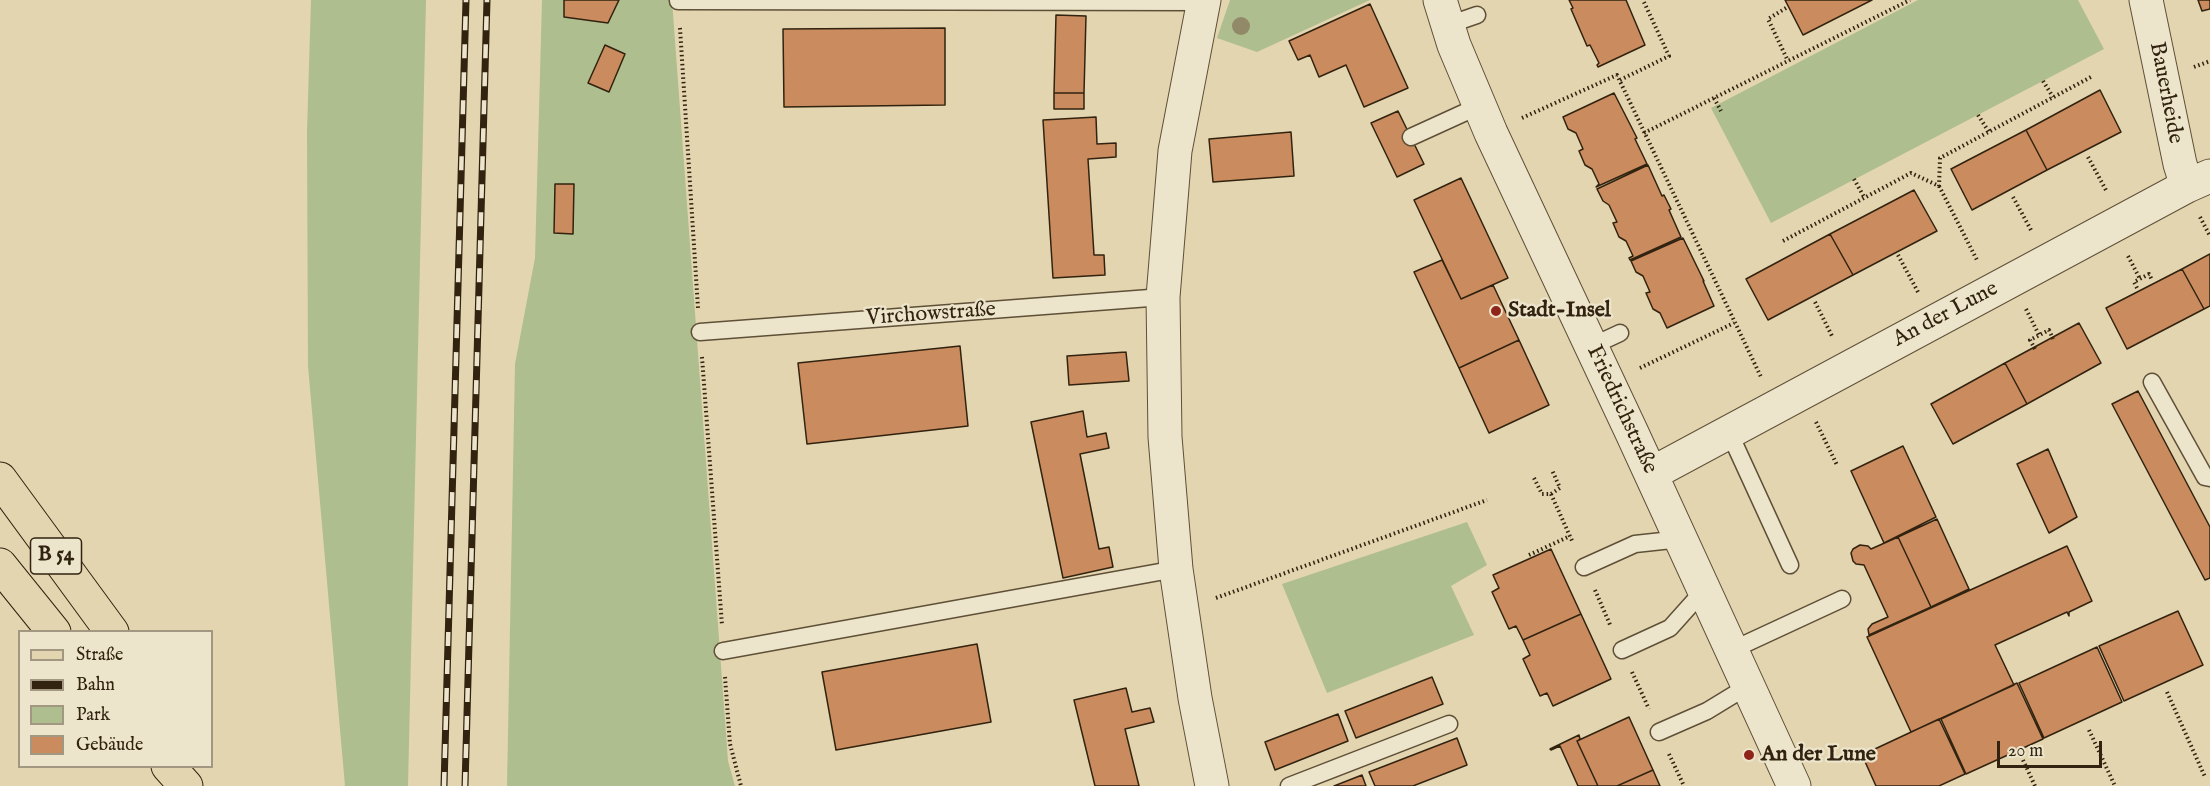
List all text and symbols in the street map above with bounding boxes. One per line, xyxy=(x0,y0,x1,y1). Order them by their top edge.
street label: Bauerheide xyxy=(2142,40,2188,146)
street label: An der Lune xyxy=(1889,276,2003,354)
street label: Virchowstraße xyxy=(865,297,997,333)
place label: Stadt-Insel xyxy=(1508,298,1611,324)
marker: Stadt-Insel xyxy=(1489,304,1503,318)
street label: Friedrichstraße xyxy=(1580,342,1662,478)
road number: B 54 xyxy=(31,538,82,574)
legend xyxy=(18,630,213,768)
text: Straße xyxy=(76,644,123,667)
text: Bahn xyxy=(76,674,115,697)
text: Park xyxy=(76,704,110,727)
scale bar xyxy=(2000,729,2105,767)
text: Gebäude xyxy=(76,734,143,757)
text: 20 m xyxy=(2008,740,2043,763)
place label: An der Lune xyxy=(1761,742,1876,768)
marker: An der Lune xyxy=(1742,748,1756,762)

